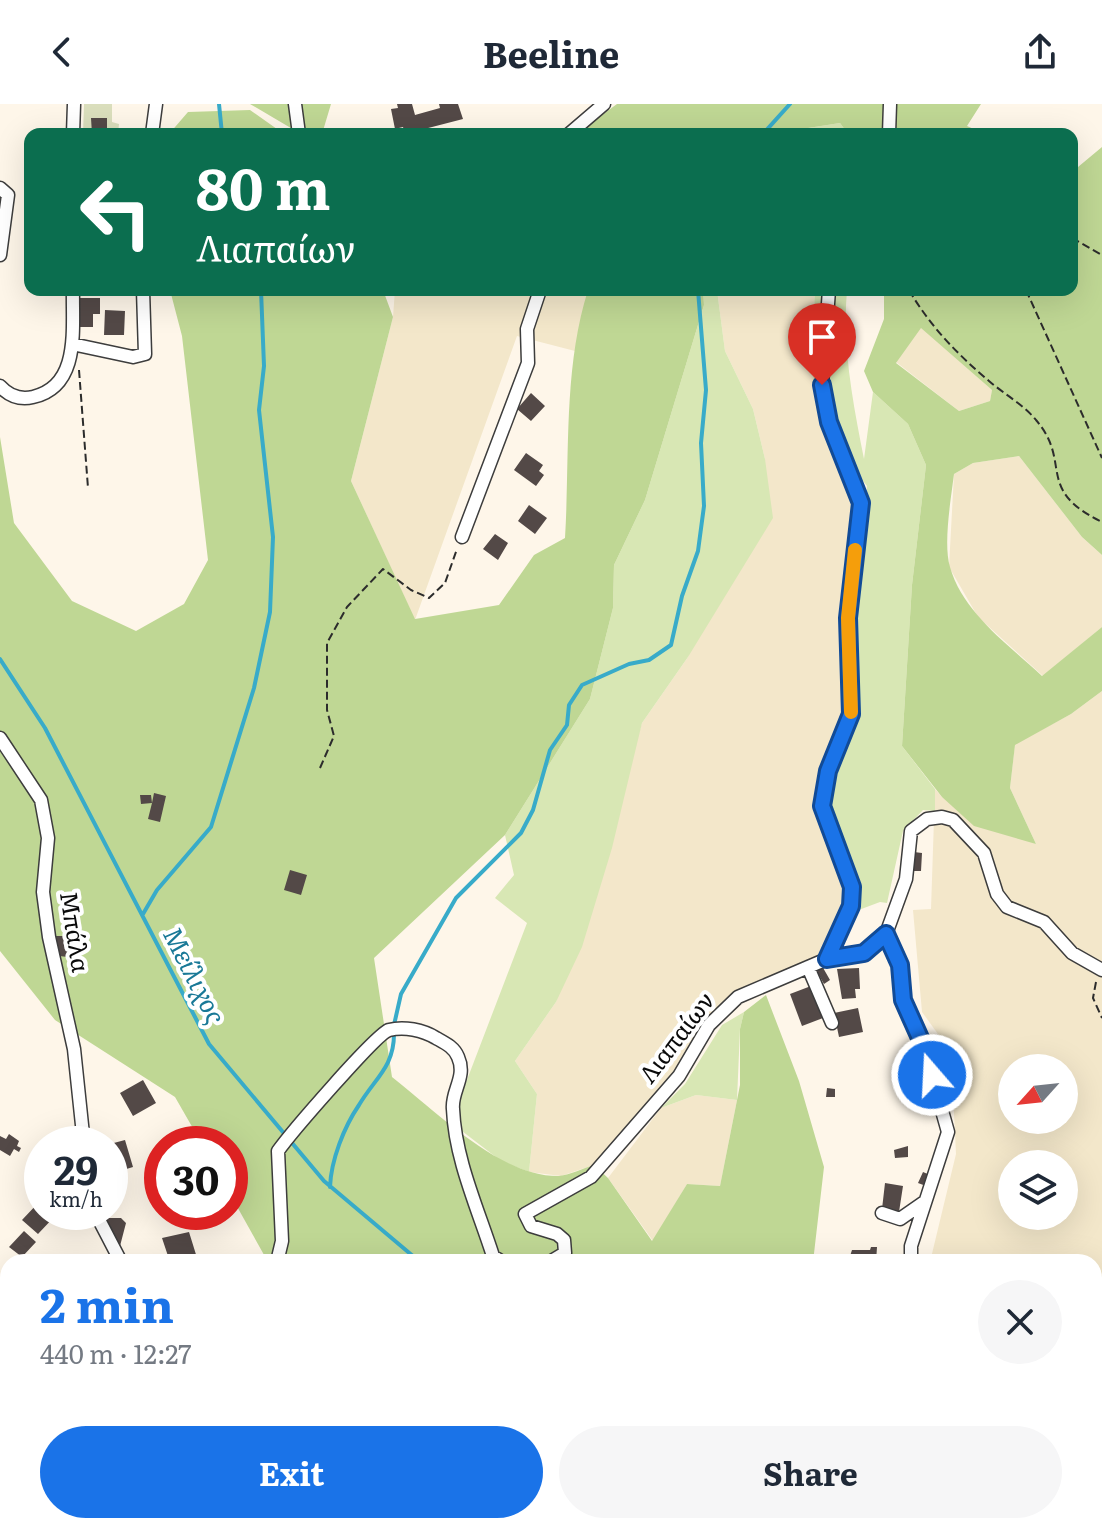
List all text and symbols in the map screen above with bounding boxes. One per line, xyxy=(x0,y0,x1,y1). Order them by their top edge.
text: Beeline xyxy=(483,26,619,79)
icon: back xyxy=(40,30,84,74)
icon: share xyxy=(1018,30,1062,74)
text: 80 m xyxy=(196,144,331,227)
icon: left xyxy=(64,160,168,264)
text: Λιαπαίων xyxy=(196,220,356,273)
pin xyxy=(788,303,856,385)
icon: arrive xyxy=(800,315,844,359)
street label: Μπάλα xyxy=(53,889,100,975)
water label: Μείλιχος xyxy=(155,919,237,1030)
street label: Λιαπαίων xyxy=(629,983,721,1090)
position arrow xyxy=(890,1033,974,1117)
north arrow xyxy=(998,1054,1078,1134)
map controls xyxy=(998,1054,1078,1230)
speed limit sign: 30 xyxy=(144,1126,248,1230)
text: 29 xyxy=(54,1138,98,1197)
button: layers xyxy=(998,1150,1078,1230)
text: km/h xyxy=(49,1183,103,1213)
text: 2 min xyxy=(40,1267,174,1338)
button: close xyxy=(978,1280,1062,1364)
text: 440 m · 12:27 xyxy=(40,1333,191,1372)
button: Exit xyxy=(40,1426,543,1518)
button: Share xyxy=(559,1426,1062,1518)

